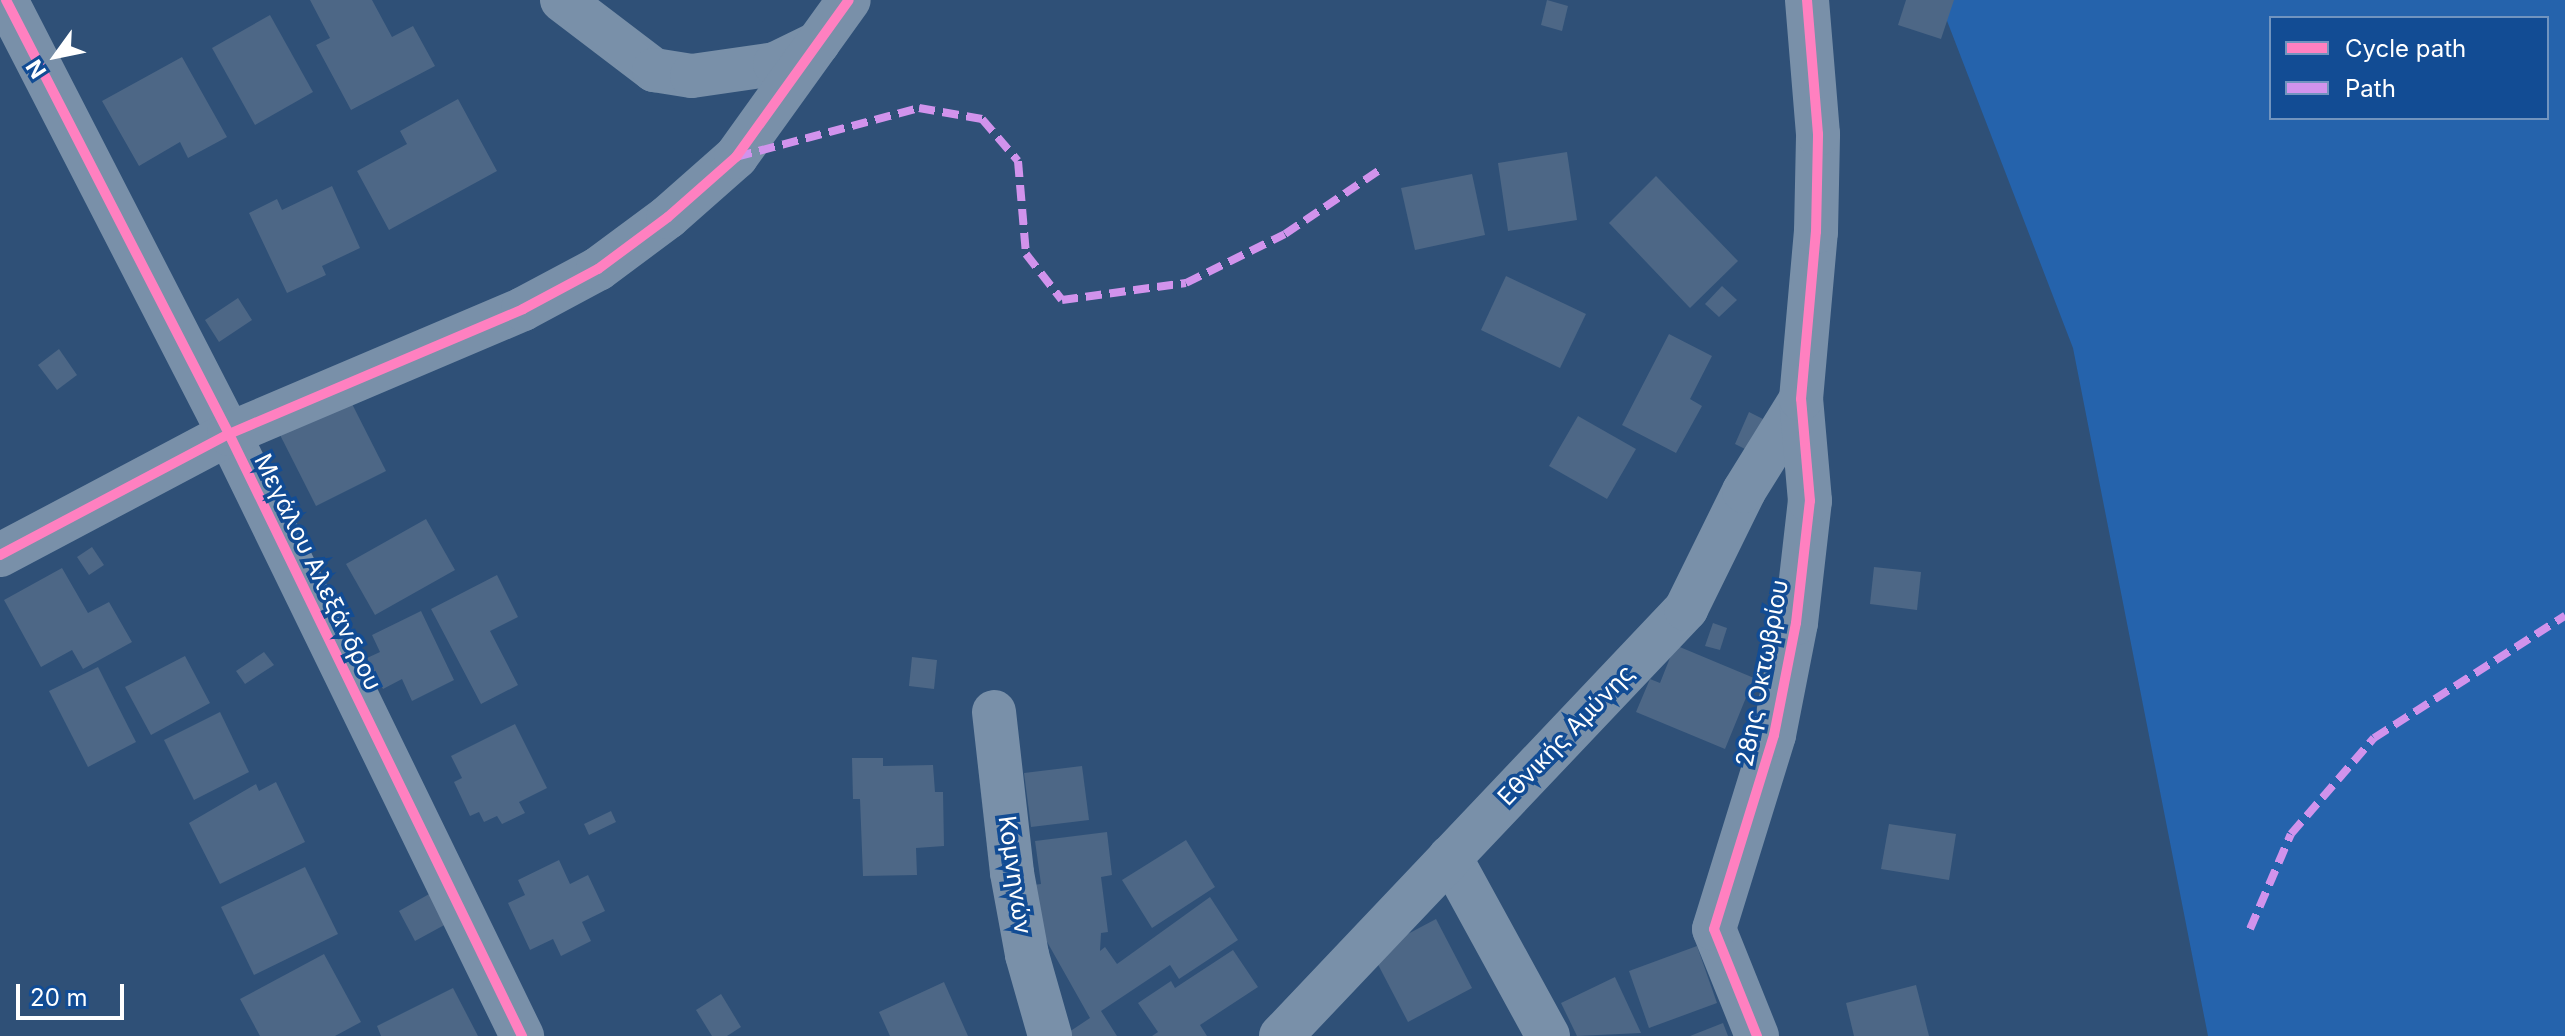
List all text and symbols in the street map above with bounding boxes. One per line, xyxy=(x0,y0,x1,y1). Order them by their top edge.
north arrow xyxy=(16,16,96,96)
legend xyxy=(2269,16,2549,120)
text: Cycle path xyxy=(2345,34,2466,63)
text: N xyxy=(20,55,51,83)
text: Path xyxy=(2345,74,2396,103)
street label: Μεγάλου Αλεξάνδρου xyxy=(248,449,388,695)
street label: 28ης Οκτωβρίου xyxy=(1730,577,1794,769)
street label: Εθνικής Αμύνης xyxy=(1492,659,1640,811)
street label: Κομνηνών xyxy=(992,814,1038,936)
scale bar xyxy=(20,968,128,1018)
text: 20 m xyxy=(30,983,88,1012)

